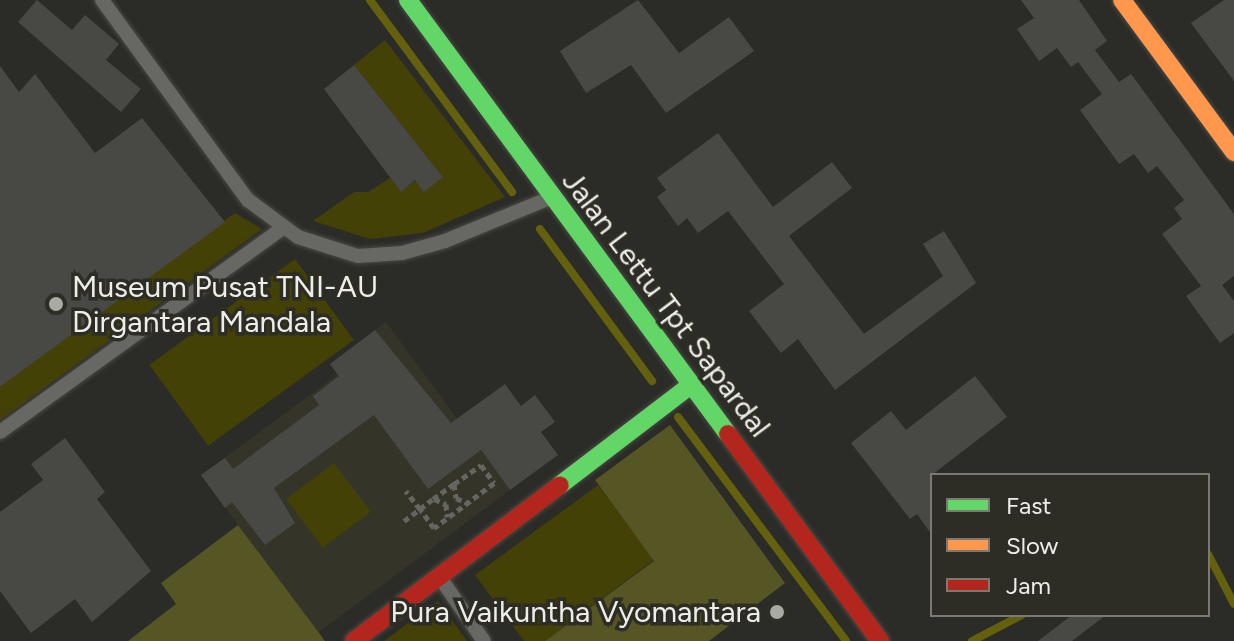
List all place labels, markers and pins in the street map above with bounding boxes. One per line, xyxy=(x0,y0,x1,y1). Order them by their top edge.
place label: Museum Pusat TNI-AU Dirgantara Mandala xyxy=(72,269,378,340)
marker: Museum Pusat TNI-AU Dirgantara Mandala xyxy=(47,295,65,313)
place label: Pura Vaikuntha Vyomantara xyxy=(390,594,761,630)
marker: Pura Vaikuntha Vyomantara xyxy=(768,603,786,621)

